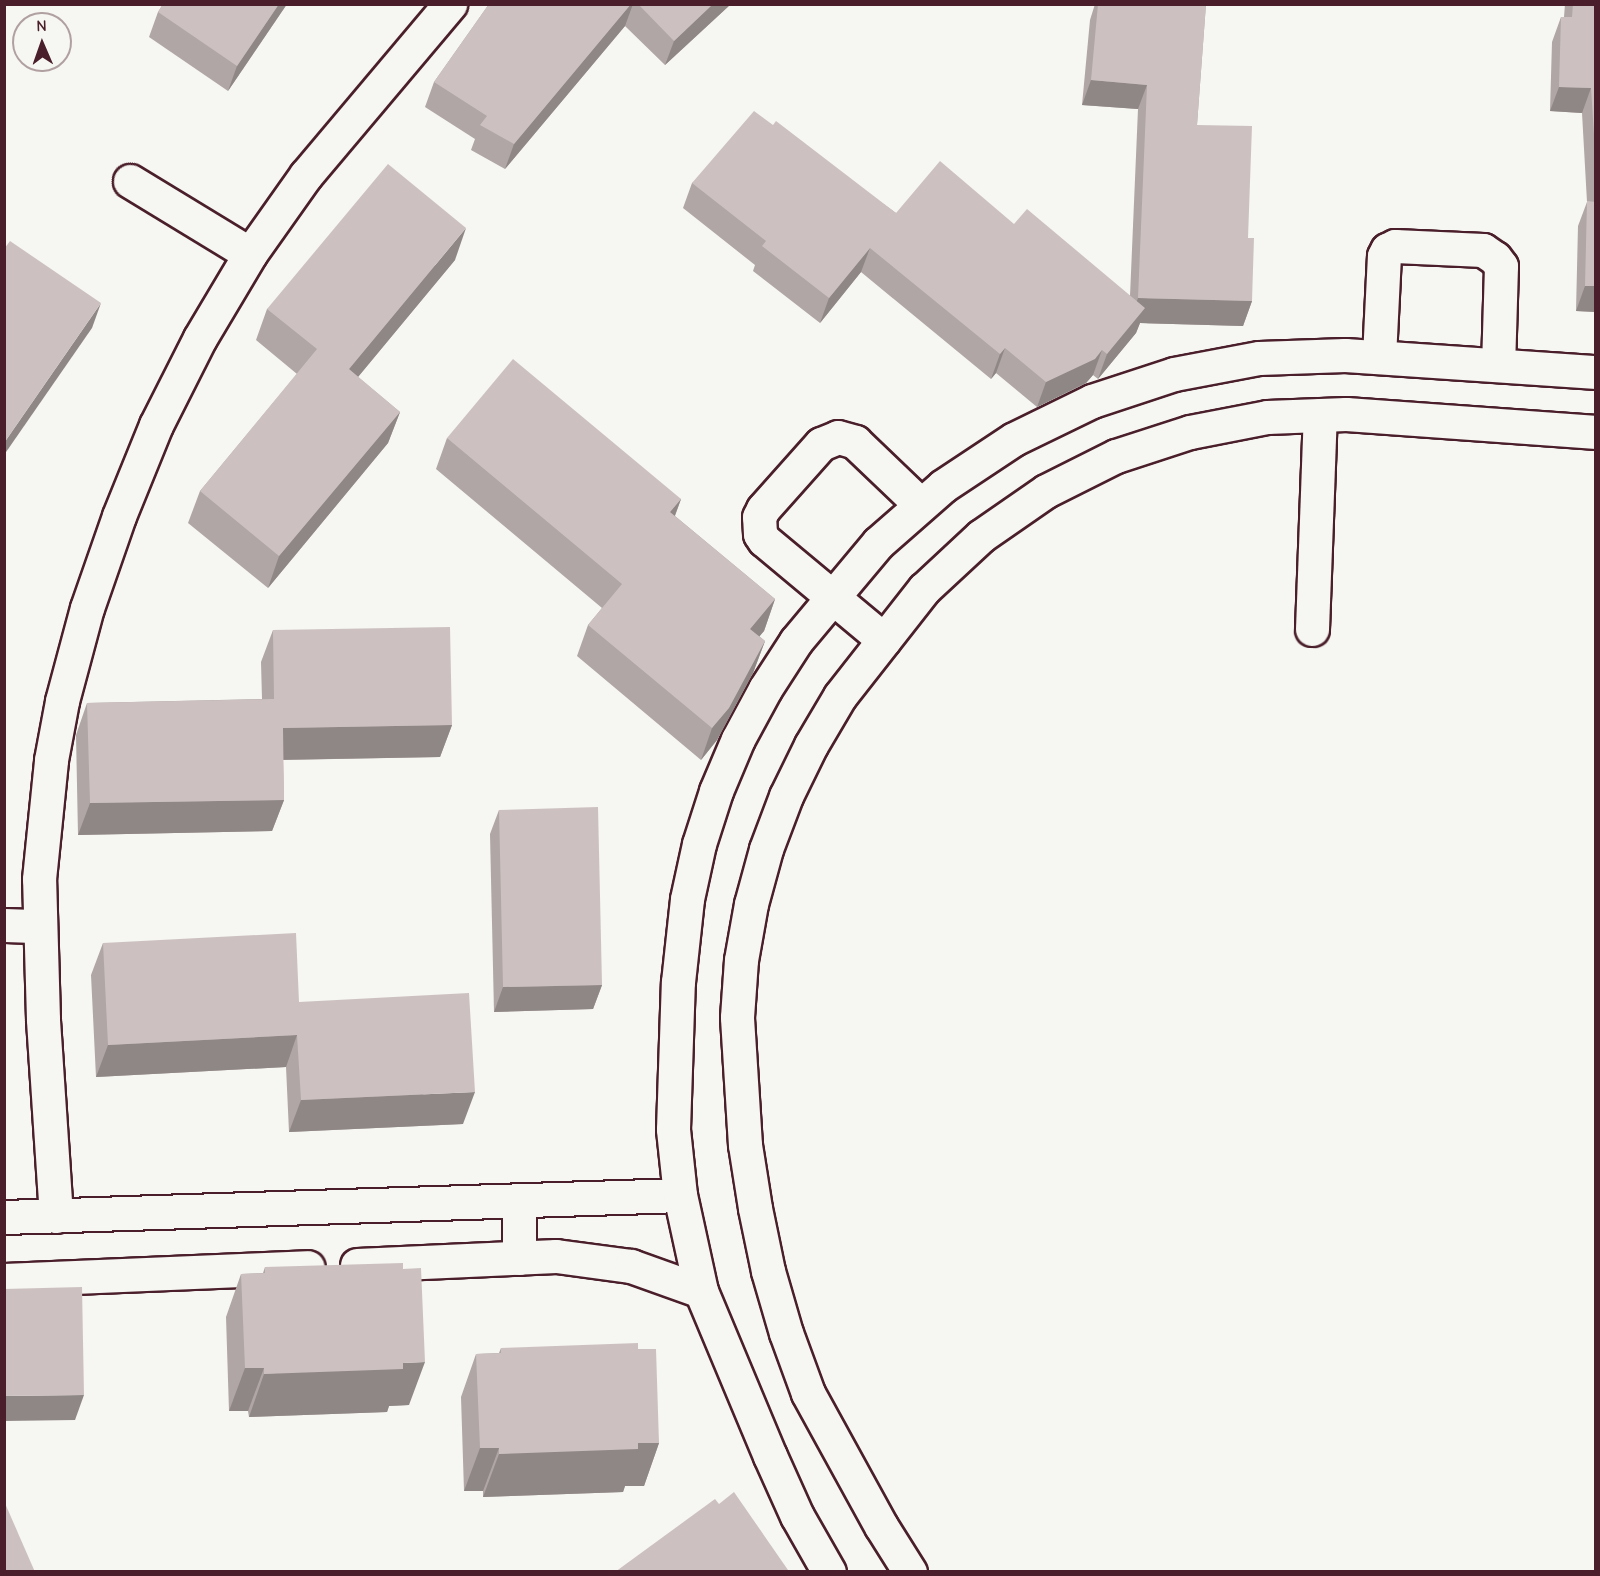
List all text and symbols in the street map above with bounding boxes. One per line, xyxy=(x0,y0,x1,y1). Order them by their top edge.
north arrow xyxy=(12,12,72,72)
text: N xyxy=(36,17,47,35)

